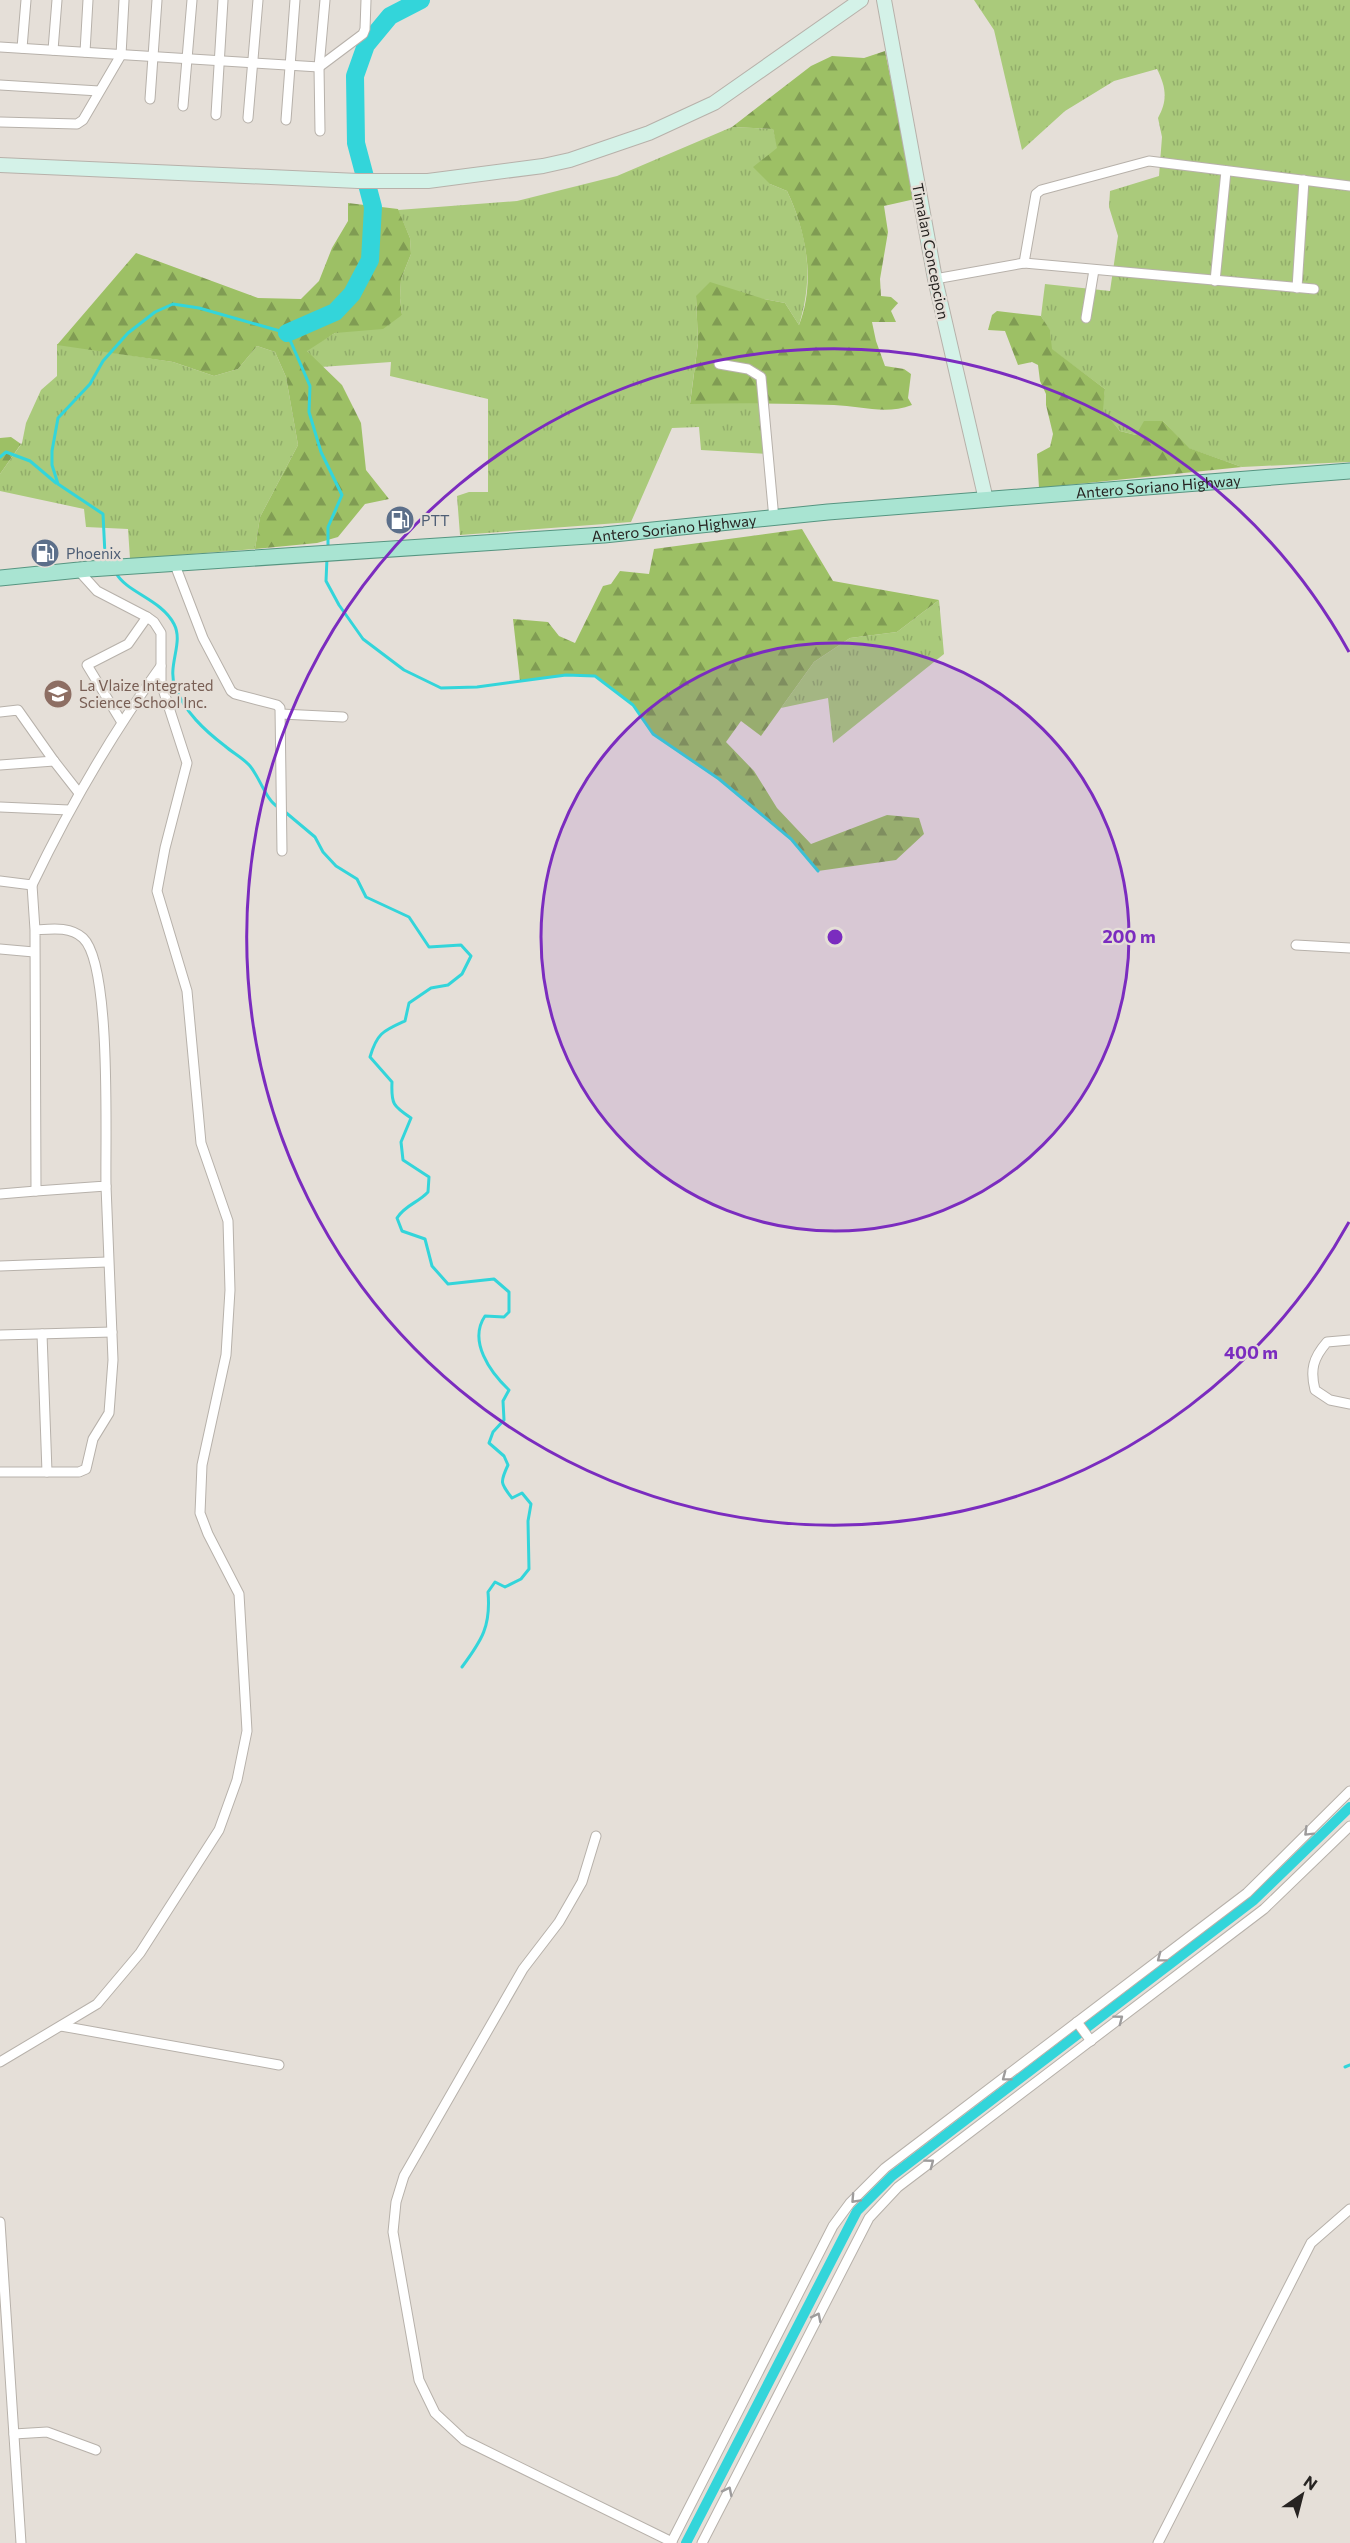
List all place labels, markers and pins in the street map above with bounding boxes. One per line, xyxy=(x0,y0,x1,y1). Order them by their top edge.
fuel station icon: PTT xyxy=(384,504,416,536)
place label: PTT xyxy=(421,511,450,529)
fuel station icon: Phoenix xyxy=(29,537,61,569)
place label: Phoenix xyxy=(66,544,121,562)
place label: La Vlaize Integrated Science School Inc. xyxy=(79,676,214,711)
school or university icon: La Vlaize Integrated Science School Inc. xyxy=(42,678,74,710)
centre of rings xyxy=(825,927,845,947)

